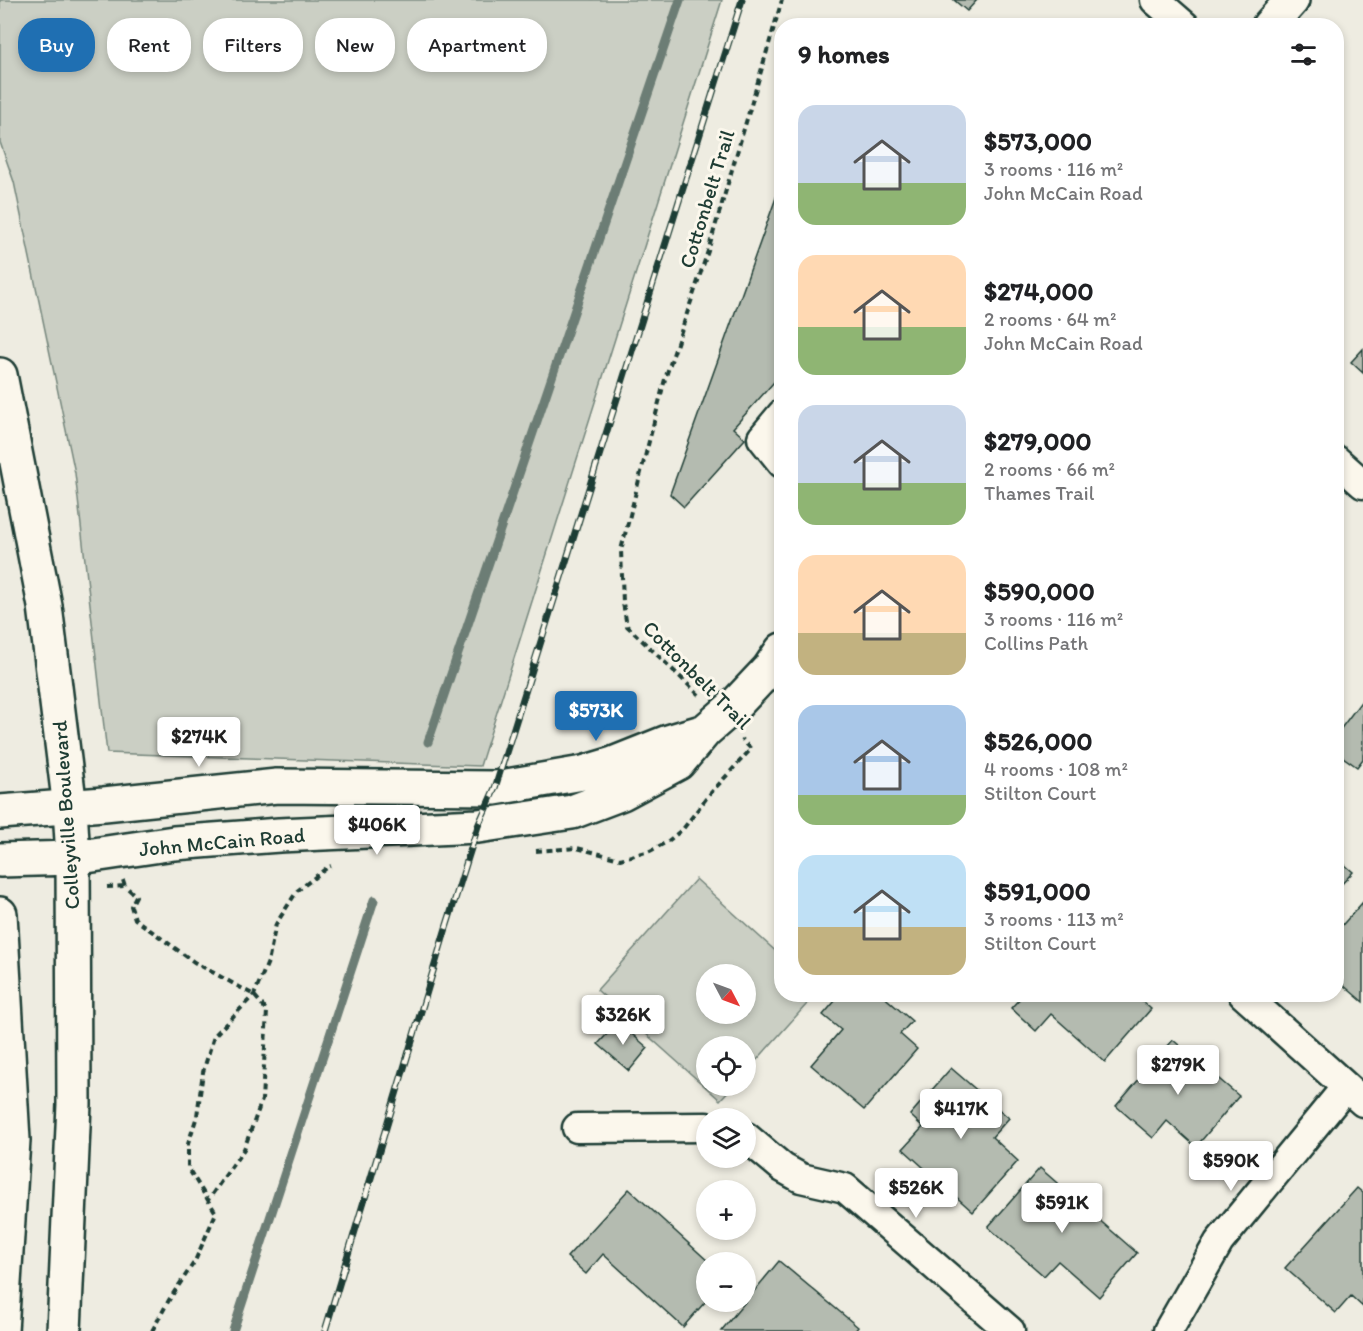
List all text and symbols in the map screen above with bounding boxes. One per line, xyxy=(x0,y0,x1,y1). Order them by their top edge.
chip: Buy xyxy=(18,18,95,72)
chip: Rent xyxy=(107,18,191,72)
chip: Filters xyxy=(203,18,303,72)
chip: New xyxy=(315,18,395,72)
chip: Apartment xyxy=(407,18,547,72)
text: 9 homes xyxy=(798,38,890,70)
icon: filters xyxy=(1287,38,1320,71)
text: $573,000 xyxy=(984,125,1092,157)
street label: Cottonbelt Trail xyxy=(674,127,739,271)
icon: home xyxy=(846,129,918,201)
text: 3 rooms · 116 m² xyxy=(984,157,1123,181)
text: John McCain Road xyxy=(984,181,1143,205)
text: $274,000 xyxy=(984,275,1094,307)
icon: home xyxy=(846,279,918,351)
text: 2 rooms · 64 m² xyxy=(984,307,1116,331)
text: John McCain Road xyxy=(984,331,1143,355)
text: $279,000 xyxy=(984,425,1092,457)
icon: home xyxy=(846,429,918,501)
text: 2 rooms · 66 m² xyxy=(984,457,1115,481)
text: Thames Trail xyxy=(984,481,1094,505)
text: $590,000 xyxy=(984,575,1095,607)
icon: home xyxy=(846,579,918,651)
text: 3 rooms · 116 m² xyxy=(984,607,1123,631)
street label: Cottonbelt Trail xyxy=(638,615,757,734)
text: Collins Path xyxy=(984,631,1088,655)
pin: $573K xyxy=(554,691,638,742)
text: $573K xyxy=(569,698,623,722)
pin: $274K xyxy=(157,717,241,768)
street label: Colleyville Boulevard xyxy=(46,719,85,910)
text: $274K xyxy=(171,724,227,748)
text: $526,000 xyxy=(984,725,1092,757)
icon: home xyxy=(846,729,918,801)
text: 4 rooms · 108 m² xyxy=(984,757,1128,781)
text: Stilton Court xyxy=(984,781,1096,805)
pin: $406K xyxy=(335,805,419,856)
text: $406K xyxy=(348,812,406,836)
street label: John McCain Road xyxy=(138,822,306,861)
text: $591,000 xyxy=(984,875,1091,907)
icon: home xyxy=(846,879,918,951)
text: 3 rooms · 113 m² xyxy=(984,907,1124,931)
text: Stilton Court xyxy=(984,931,1096,955)
north arrow xyxy=(696,964,756,1024)
map controls xyxy=(696,964,756,1312)
pin: $326K xyxy=(581,995,665,1046)
text: $326K xyxy=(596,1002,650,1026)
button: locate xyxy=(696,1036,756,1096)
pin: $279K xyxy=(1136,1045,1220,1096)
text: $279K xyxy=(1151,1052,1205,1076)
pin: $417K xyxy=(919,1089,1003,1140)
text: $417K xyxy=(934,1096,988,1120)
button: layers xyxy=(696,1108,756,1168)
pin: $590K xyxy=(1189,1141,1273,1192)
text: $590K xyxy=(1203,1148,1259,1172)
pin: $526K xyxy=(874,1168,958,1219)
text: $526K xyxy=(889,1175,943,1199)
button: + xyxy=(696,1180,756,1240)
pin: $591K xyxy=(1020,1183,1104,1234)
text: $591K xyxy=(1035,1190,1089,1214)
button: − xyxy=(696,1252,756,1312)

